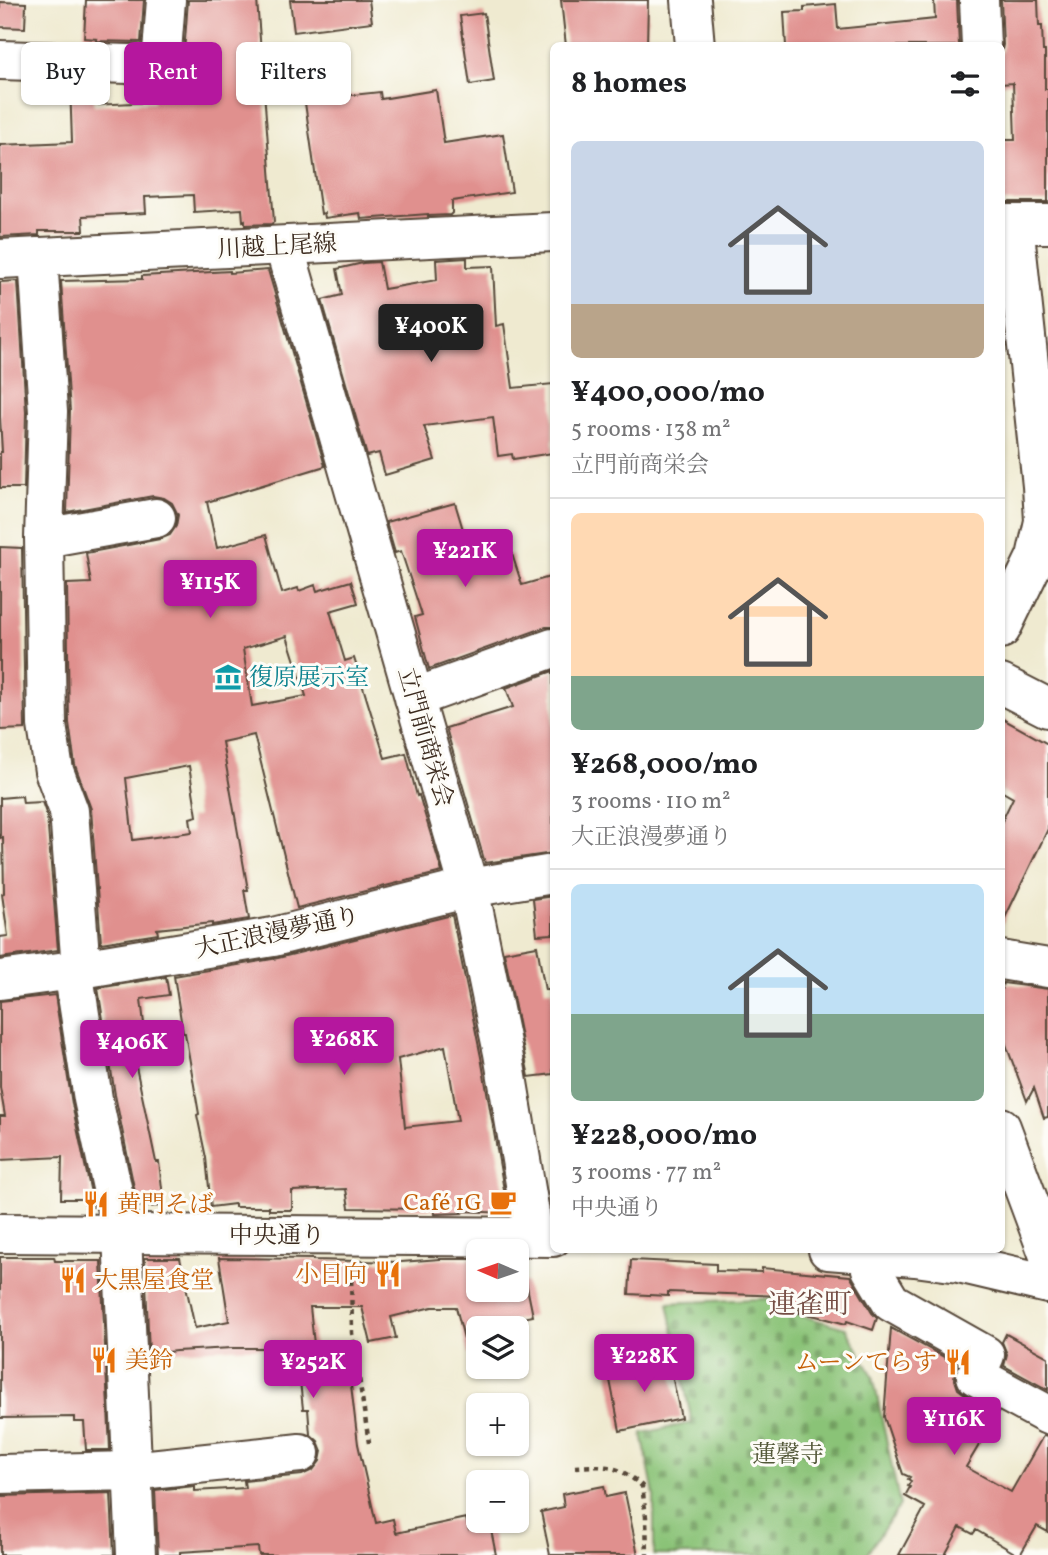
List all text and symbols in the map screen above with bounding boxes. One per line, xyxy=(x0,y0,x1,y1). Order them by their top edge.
chip: Buy xyxy=(21,42,110,105)
chip: Rent xyxy=(124,42,222,105)
chip: Filters xyxy=(236,42,351,105)
text: 8 homes xyxy=(571,63,687,105)
icon: filters xyxy=(946,65,984,103)
icon: home xyxy=(715,187,841,313)
street label: 川越上尾線 xyxy=(216,228,338,268)
pin: ¥400K xyxy=(382,304,480,364)
text: ¥400K xyxy=(394,311,468,343)
text: ¥400,000/mo xyxy=(571,372,765,414)
text: 5 rooms · 138 m² xyxy=(571,414,731,446)
text: 立門前商栄会 xyxy=(571,450,709,482)
pin: ¥221K xyxy=(416,530,514,589)
text: ¥221K xyxy=(433,536,497,568)
icon: home xyxy=(715,559,841,685)
pin: ¥115K xyxy=(161,560,259,620)
text: ¥115K xyxy=(180,567,240,599)
museum icon: 復原展示室 xyxy=(213,662,243,692)
place label: 復原展示室 xyxy=(249,662,369,696)
street label: 立門前商栄会 xyxy=(388,664,460,811)
text: ¥268,000/mo xyxy=(571,744,758,786)
text: 3 rooms · 110 m² xyxy=(571,786,731,818)
text: 大正浪漫夢通り xyxy=(571,822,732,854)
street label: 大正浪漫夢通り xyxy=(192,900,363,968)
icon: home xyxy=(715,930,841,1056)
pin: ¥268K xyxy=(295,1018,393,1077)
pin: ¥406K xyxy=(83,1020,181,1080)
text: ¥268K xyxy=(310,1024,378,1056)
text: ¥406K xyxy=(96,1027,168,1059)
text: ¥228,000/mo xyxy=(571,1115,757,1157)
text: 3 rooms · 77 m² xyxy=(571,1157,721,1189)
place label: Café 1G xyxy=(403,1187,482,1221)
cafe icon: Café 1G xyxy=(488,1187,518,1217)
restaurant icon: 黄門そば xyxy=(81,1189,111,1219)
place label: 黄門そば xyxy=(117,1189,213,1223)
text: 中央通り xyxy=(571,1193,663,1225)
street label: 中央通り xyxy=(229,1220,325,1254)
north arrow xyxy=(466,1239,528,1302)
map controls xyxy=(466,1239,529,1533)
place label: 小日向 xyxy=(295,1259,367,1293)
restaurant icon: 小日向 xyxy=(373,1259,403,1289)
restaurant icon: 大黒屋食堂 xyxy=(58,1265,88,1295)
place label: 大黒屋食堂 xyxy=(94,1265,214,1299)
district label: 連雀町 xyxy=(768,1286,852,1325)
button: layers xyxy=(466,1316,529,1379)
pin: ¥228K xyxy=(595,1334,693,1394)
pin: ¥252K xyxy=(264,1340,362,1400)
text: ¥228K xyxy=(610,1341,678,1373)
restaurant icon: 美鈴 xyxy=(89,1345,119,1375)
place label: 美鈴 xyxy=(125,1345,173,1379)
text: ¥252K xyxy=(280,1347,346,1379)
place label: ムーンてらす xyxy=(795,1347,937,1381)
restaurant icon: ムーンてらす xyxy=(943,1347,973,1377)
button: + xyxy=(466,1393,529,1456)
pin: ¥116K xyxy=(905,1398,1003,1457)
text: ¥116K xyxy=(923,1404,985,1436)
park label: 蓮馨寺 xyxy=(752,1439,824,1473)
button: − xyxy=(466,1470,529,1533)

